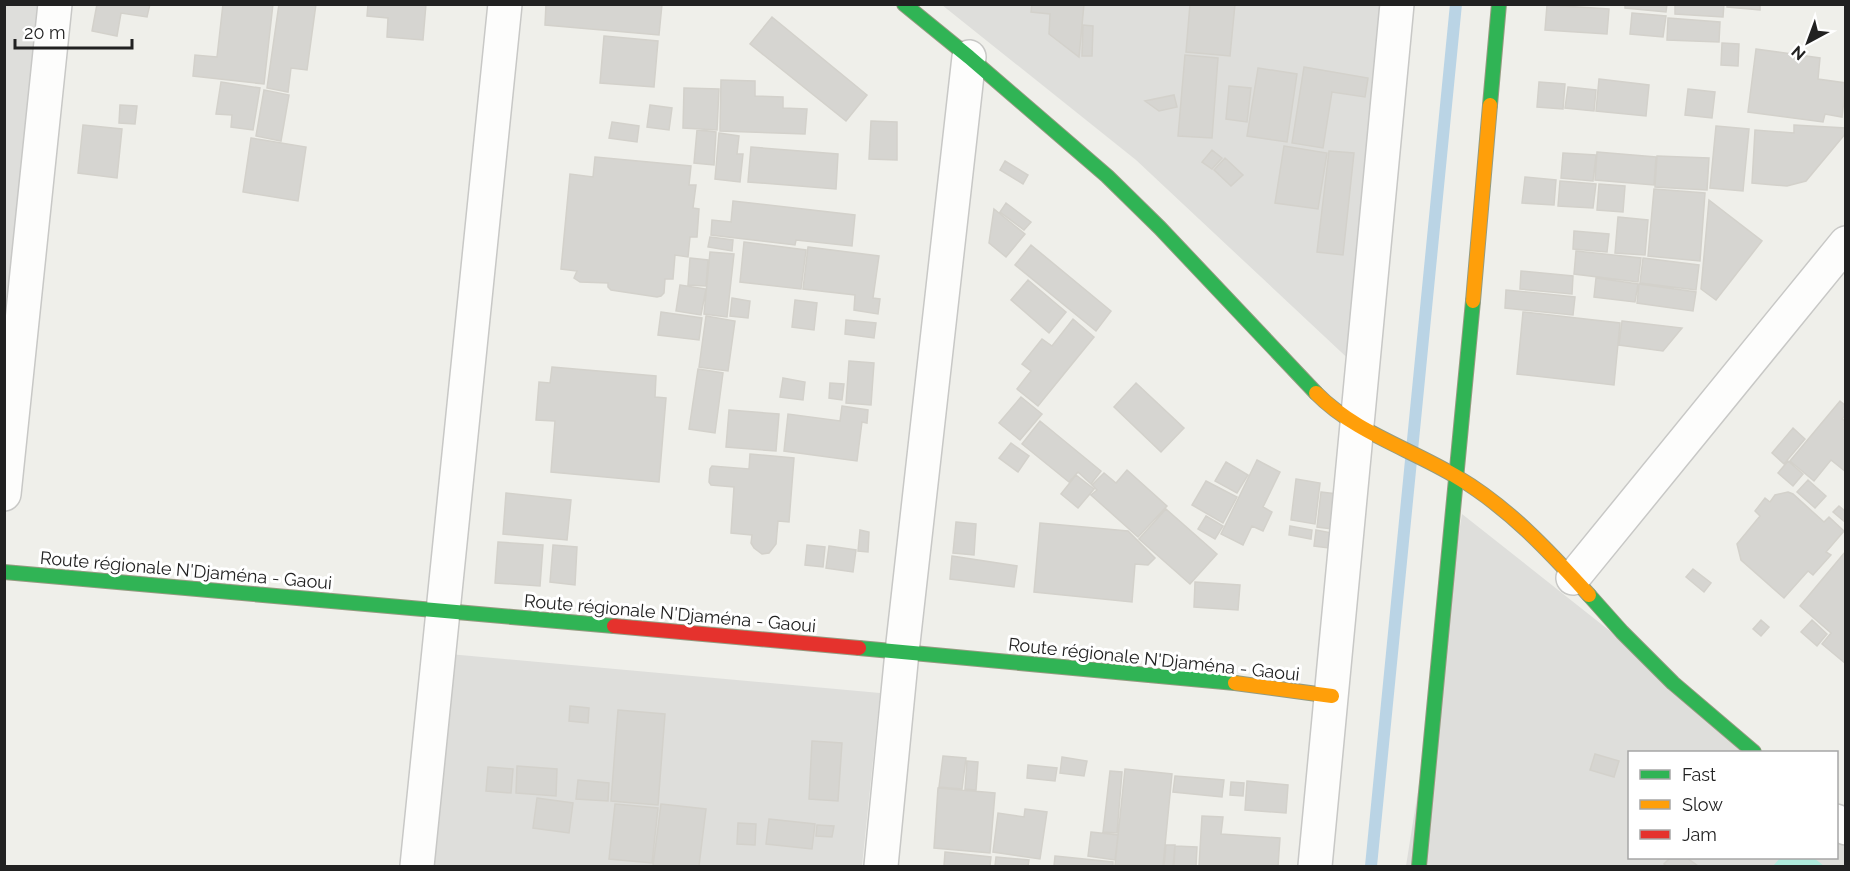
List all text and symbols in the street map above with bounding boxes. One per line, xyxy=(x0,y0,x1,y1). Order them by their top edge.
scale bar xyxy=(15,12,132,50)
north arrow xyxy=(1778,12,1838,72)
text: 20 m xyxy=(24,22,66,43)
text: N xyxy=(1788,42,1809,64)
street label: Route régionale N'Djaména - Gaoui xyxy=(39,547,333,593)
street label: Route régionale N'Djaména - Gaoui xyxy=(523,590,817,636)
street label: Route régionale N'Djaména - Gaoui xyxy=(1007,633,1301,685)
legend xyxy=(1628,751,1838,859)
text: Fast xyxy=(1682,764,1716,785)
text: Slow xyxy=(1682,794,1723,815)
text: Jam xyxy=(1682,824,1717,845)

